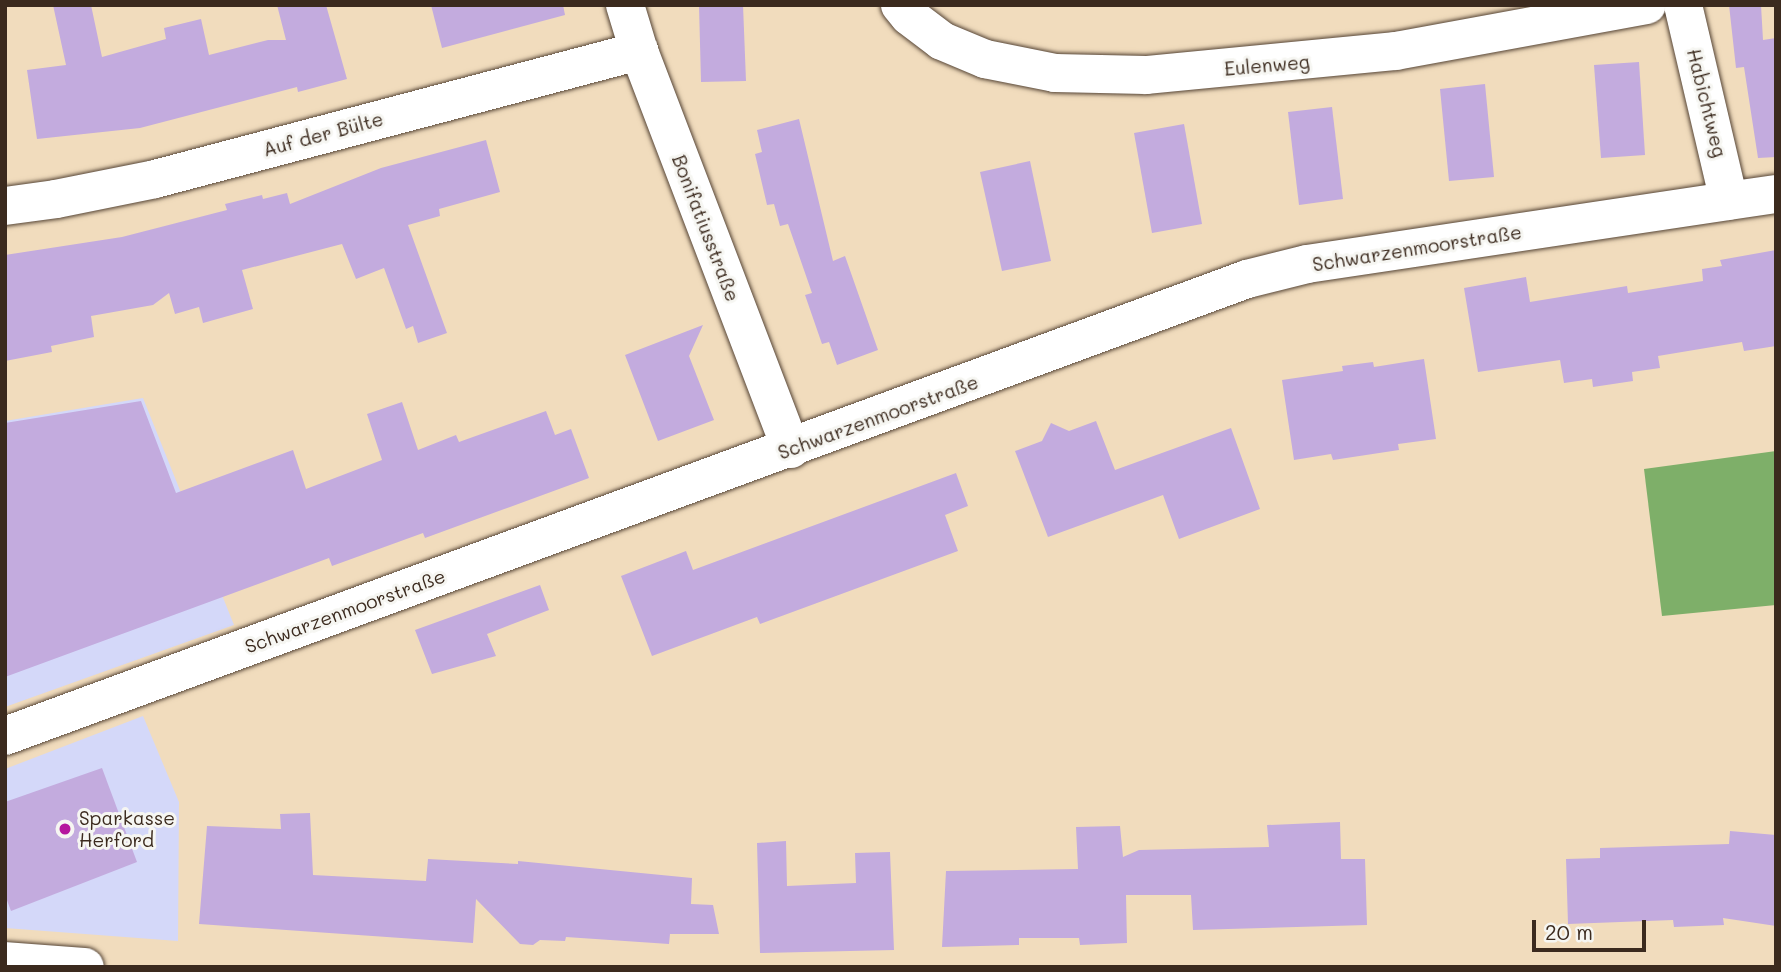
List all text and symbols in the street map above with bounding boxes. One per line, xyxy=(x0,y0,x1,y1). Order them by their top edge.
street label: Habichtweg xyxy=(1683,46,1731,160)
street label: Eulenweg xyxy=(1223,50,1311,80)
street label: Auf der Bülte xyxy=(260,107,386,161)
street label: Bonifatiusstraße xyxy=(668,151,744,305)
street label: Schwarzenmoorstraße xyxy=(1311,220,1523,276)
street label: Schwarzenmoorstraße xyxy=(775,370,981,464)
street label: Schwarzenmoorstraße xyxy=(242,564,448,658)
place label: Sparkasse Herford xyxy=(79,807,175,851)
marker: Sparkasse Herford xyxy=(57,821,73,837)
scale bar xyxy=(1536,906,1650,950)
text: 20 m xyxy=(1545,918,1593,945)

